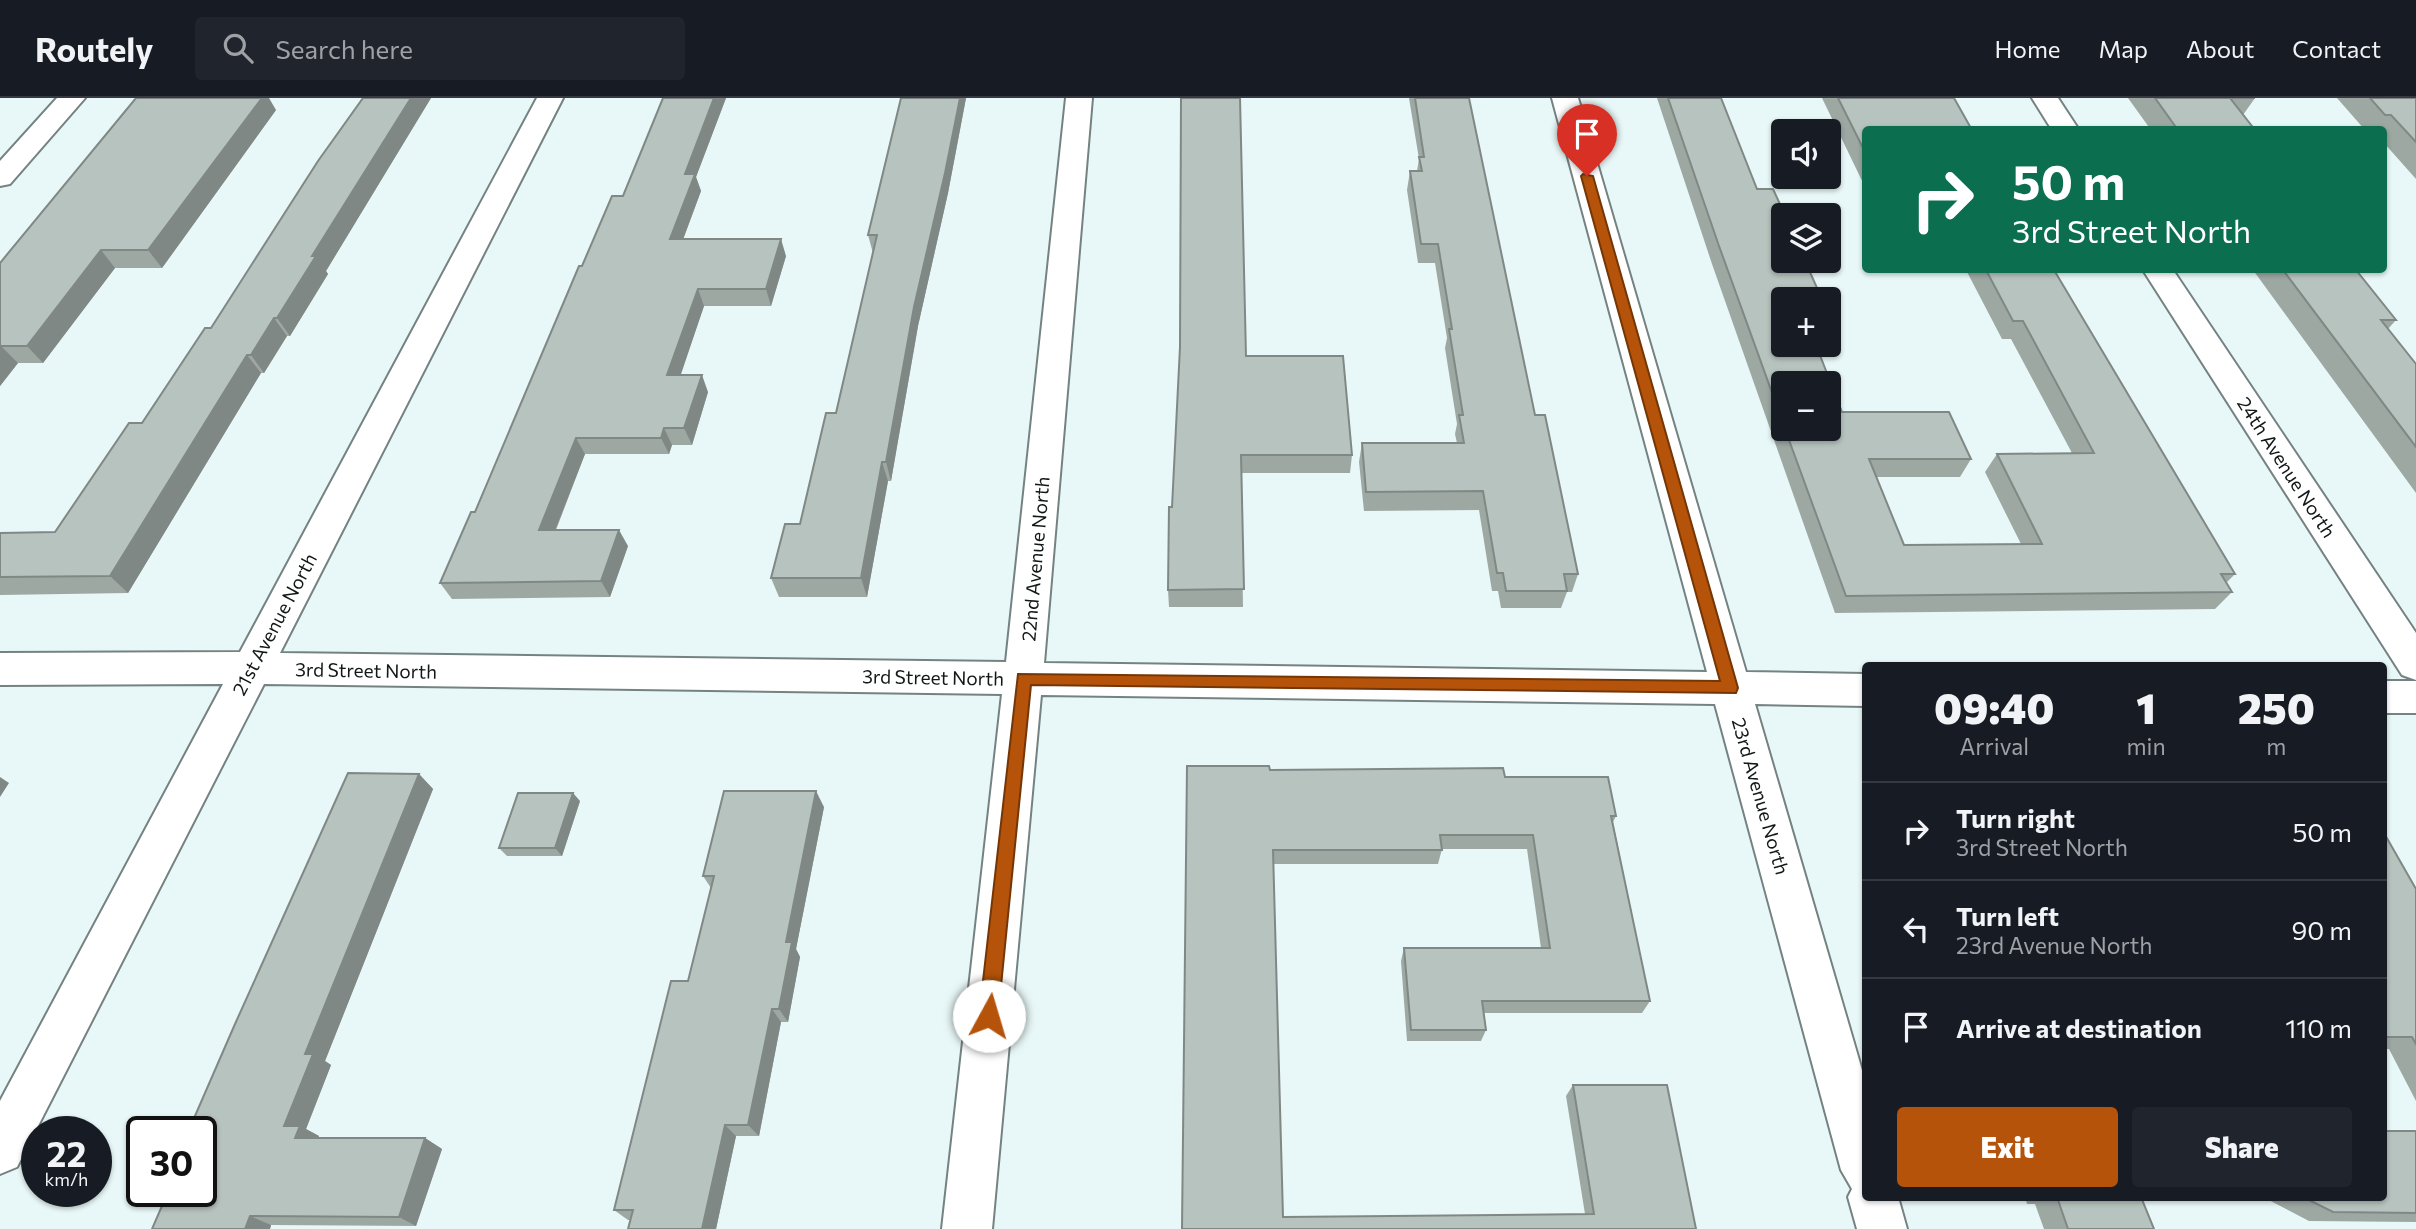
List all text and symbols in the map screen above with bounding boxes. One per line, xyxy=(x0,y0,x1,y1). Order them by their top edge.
search box xyxy=(195,17,685,80)
text: Routely xyxy=(35,28,153,69)
icon: search xyxy=(219,29,257,67)
text: Search here xyxy=(275,33,413,64)
text: Home xyxy=(1995,34,2061,63)
text: Map xyxy=(2099,34,2148,63)
text: About xyxy=(2186,34,2254,63)
text: Contact xyxy=(2292,34,2381,63)
pin xyxy=(1557,104,1617,176)
icon: arrive xyxy=(1568,115,1606,153)
map controls xyxy=(1771,119,1841,441)
button: sound xyxy=(1771,119,1841,189)
text: 50 m xyxy=(2012,150,2125,210)
icon: right xyxy=(1897,154,1988,245)
button: layers xyxy=(1771,203,1841,273)
text: 3rd Street North xyxy=(2012,210,2251,250)
button: + xyxy=(1771,287,1841,357)
button: − xyxy=(1771,371,1841,441)
street label: 24th Avenue North xyxy=(2233,392,2341,542)
street label: 22nd Avenue North xyxy=(1016,476,1054,642)
street label: 21st Avenue North xyxy=(227,549,321,699)
street label: 3rd Street North xyxy=(295,657,437,683)
street label: 3rd Street North xyxy=(862,664,1004,690)
text: 09:40 xyxy=(1934,681,2054,733)
text: 1 xyxy=(2136,681,2156,733)
text: 250 xyxy=(2238,681,2315,733)
street label: 23rd Avenue North xyxy=(1728,715,1794,877)
text: Arrival xyxy=(1959,732,2029,760)
text: min xyxy=(2127,732,2166,760)
text: m xyxy=(2266,732,2286,760)
text: Turn right xyxy=(1956,802,2075,833)
icon: right xyxy=(1897,812,1935,850)
text: 50 m xyxy=(2292,816,2352,847)
text: 3rd Street North xyxy=(1956,833,2128,861)
text: Turn left xyxy=(1956,900,2059,931)
icon: left xyxy=(1897,910,1935,948)
text: 90 m xyxy=(2292,914,2352,945)
text: 23rd Avenue North xyxy=(1956,931,2152,959)
position arrow xyxy=(952,979,1026,1053)
icon: arrive xyxy=(1897,1008,1935,1046)
text: Arrive at destination xyxy=(1956,1012,2202,1043)
text: 110 m xyxy=(2285,1012,2352,1043)
button: Exit xyxy=(1897,1107,2118,1187)
button: Share xyxy=(2132,1107,2352,1187)
speed limit sign: 30 xyxy=(126,1116,217,1207)
text: 22 xyxy=(47,1131,86,1174)
text: km/h xyxy=(45,1168,88,1190)

